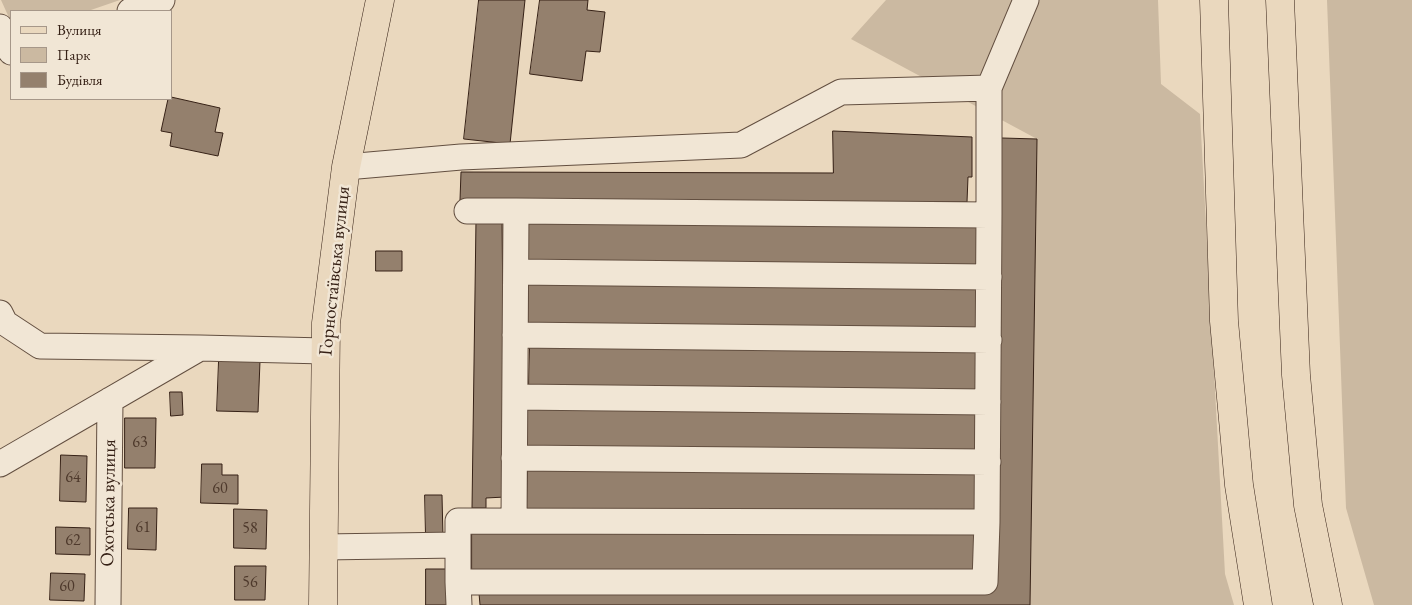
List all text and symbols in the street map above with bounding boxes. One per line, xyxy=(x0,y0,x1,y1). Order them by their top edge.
legend xyxy=(10,10,172,100)
text: Вулиця xyxy=(57,20,102,39)
text: Парк xyxy=(57,45,90,64)
text: Будівля xyxy=(57,70,103,89)
street label: Горностаївська вулиця xyxy=(315,185,355,357)
house number: 63 xyxy=(132,433,148,453)
street label: Охотська вулиця xyxy=(96,439,122,567)
house number: 64 xyxy=(65,468,81,488)
house number: 60 xyxy=(212,479,228,499)
house number: 61 xyxy=(135,518,151,538)
house number: 58 xyxy=(242,519,258,539)
house number: 62 xyxy=(65,531,81,551)
house number: 56 xyxy=(242,573,258,593)
house number: 60 xyxy=(59,577,75,597)

